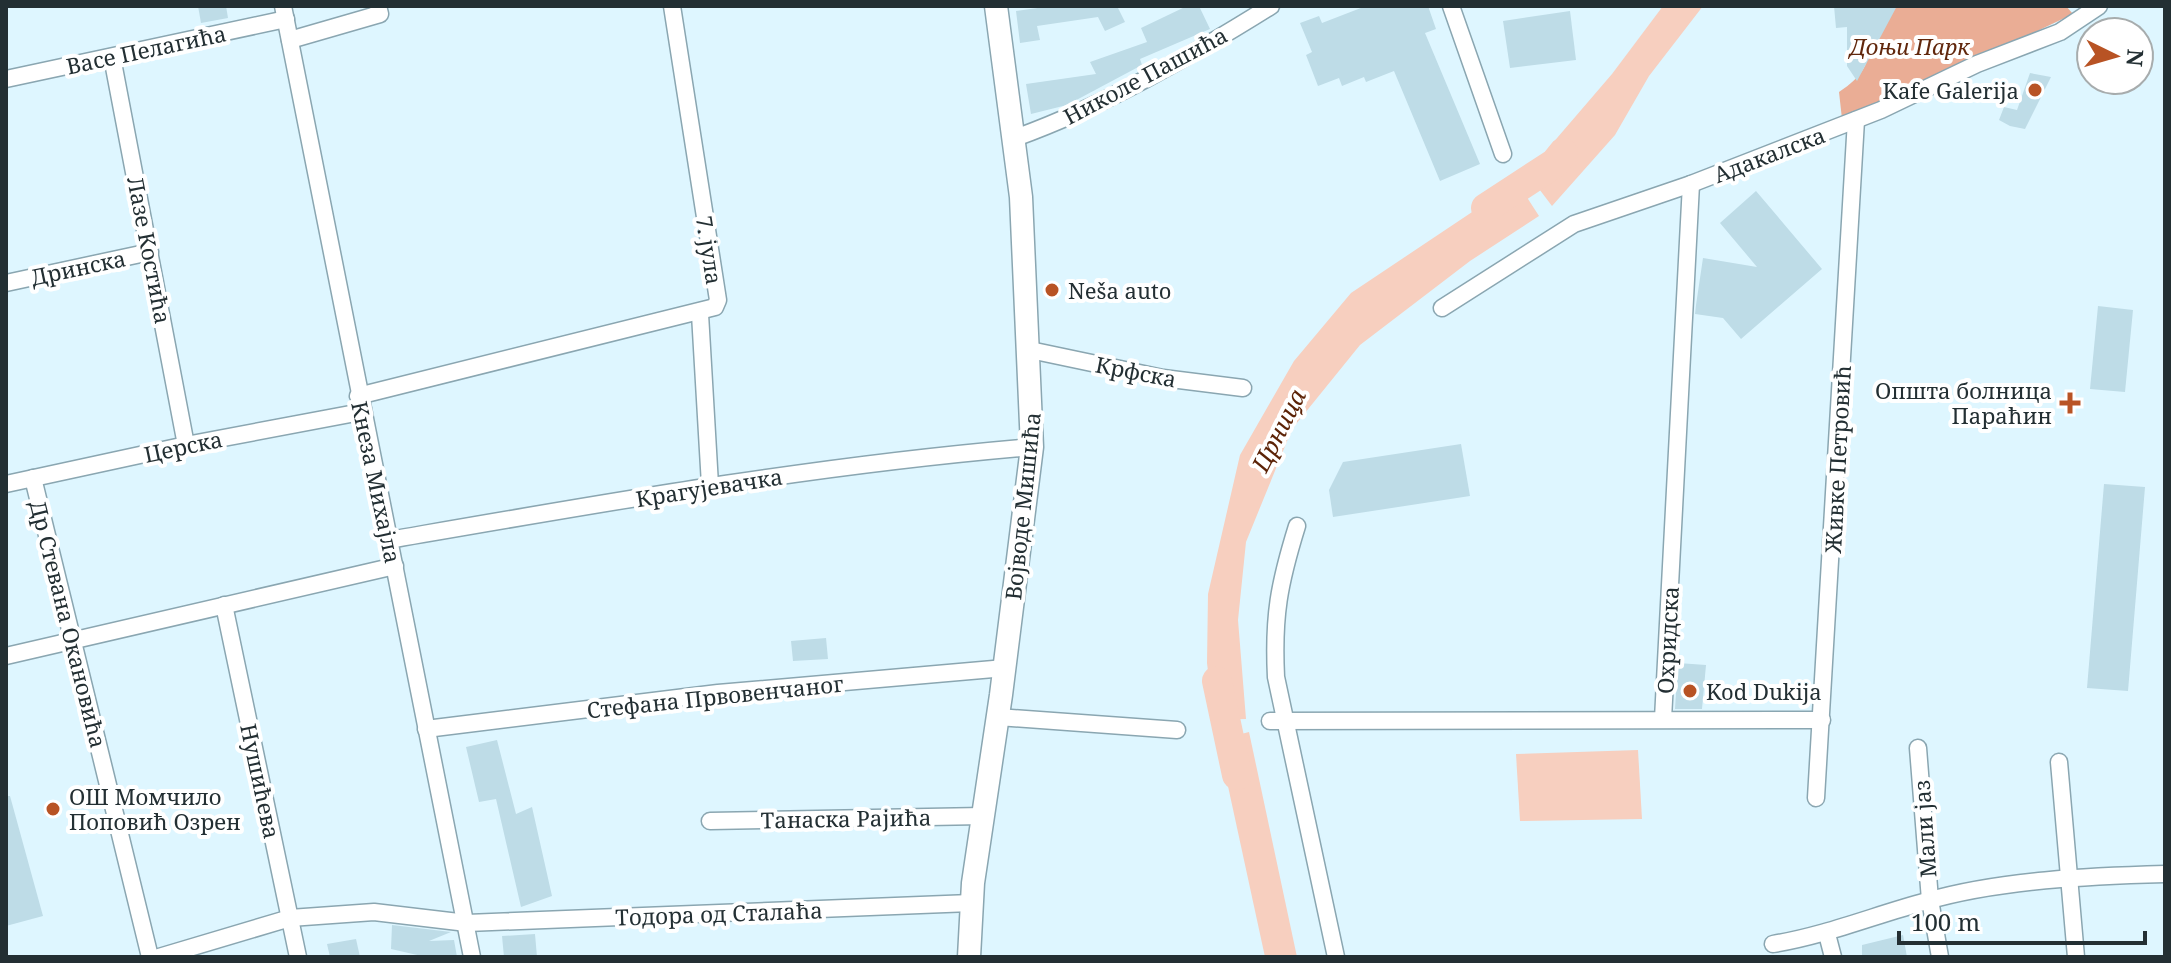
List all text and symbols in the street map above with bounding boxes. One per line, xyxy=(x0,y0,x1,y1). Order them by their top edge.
north arrow xyxy=(2075,16,2155,96)
street label: Васе Пелагића xyxy=(63,17,229,81)
street label: Николе Пашића xyxy=(1058,19,1232,131)
park label: Доњи Парк xyxy=(1848,31,1970,61)
text: N xyxy=(2120,48,2152,68)
place label: Kafe Galerija xyxy=(1883,75,2019,105)
marker: Kafe Galerija xyxy=(2026,81,2044,99)
street label: Адакалска xyxy=(1709,119,1829,189)
street label: Лазе Костића xyxy=(121,174,179,326)
street label: 7. јула xyxy=(690,213,730,287)
street label: Дринска xyxy=(28,242,128,292)
place label: Neša auto xyxy=(1068,275,1171,305)
marker: Neša auto xyxy=(1043,281,1061,299)
street label: Крфска xyxy=(1093,348,1179,394)
street label: Живке Петровић xyxy=(1817,364,1857,555)
place label: Општа болница Параћин xyxy=(1875,375,2052,430)
water label: Црница xyxy=(1243,383,1313,478)
marker: Општа болница Параћин xyxy=(2059,392,2081,414)
street label: Кнеза Михајла xyxy=(345,398,409,566)
street label: Војводе Мишића xyxy=(997,411,1047,601)
street label: Церска xyxy=(141,423,225,469)
street label: Крагујевачка xyxy=(634,461,784,513)
street label: Др Стевана Окановића xyxy=(24,497,114,751)
street label: Охридска xyxy=(1649,585,1685,695)
street label: Стефана Првовенчаног xyxy=(585,668,845,724)
place label: Kod Dukija xyxy=(1706,676,1822,706)
marker: Kod Dukija xyxy=(1681,682,1699,700)
street label: Нушићева xyxy=(234,721,288,841)
street label: Мали јаз xyxy=(1906,779,1942,879)
place label: ОШ Момчило Поповић Озрен xyxy=(69,781,241,836)
marker: ОШ Момчило Поповић Озрен xyxy=(44,800,62,818)
street label: Танаска Рајића xyxy=(760,802,932,834)
street label: Тодора од Сталаћа xyxy=(615,894,823,932)
scale bar xyxy=(1899,895,2145,945)
text: 100 m xyxy=(1911,905,1980,938)

